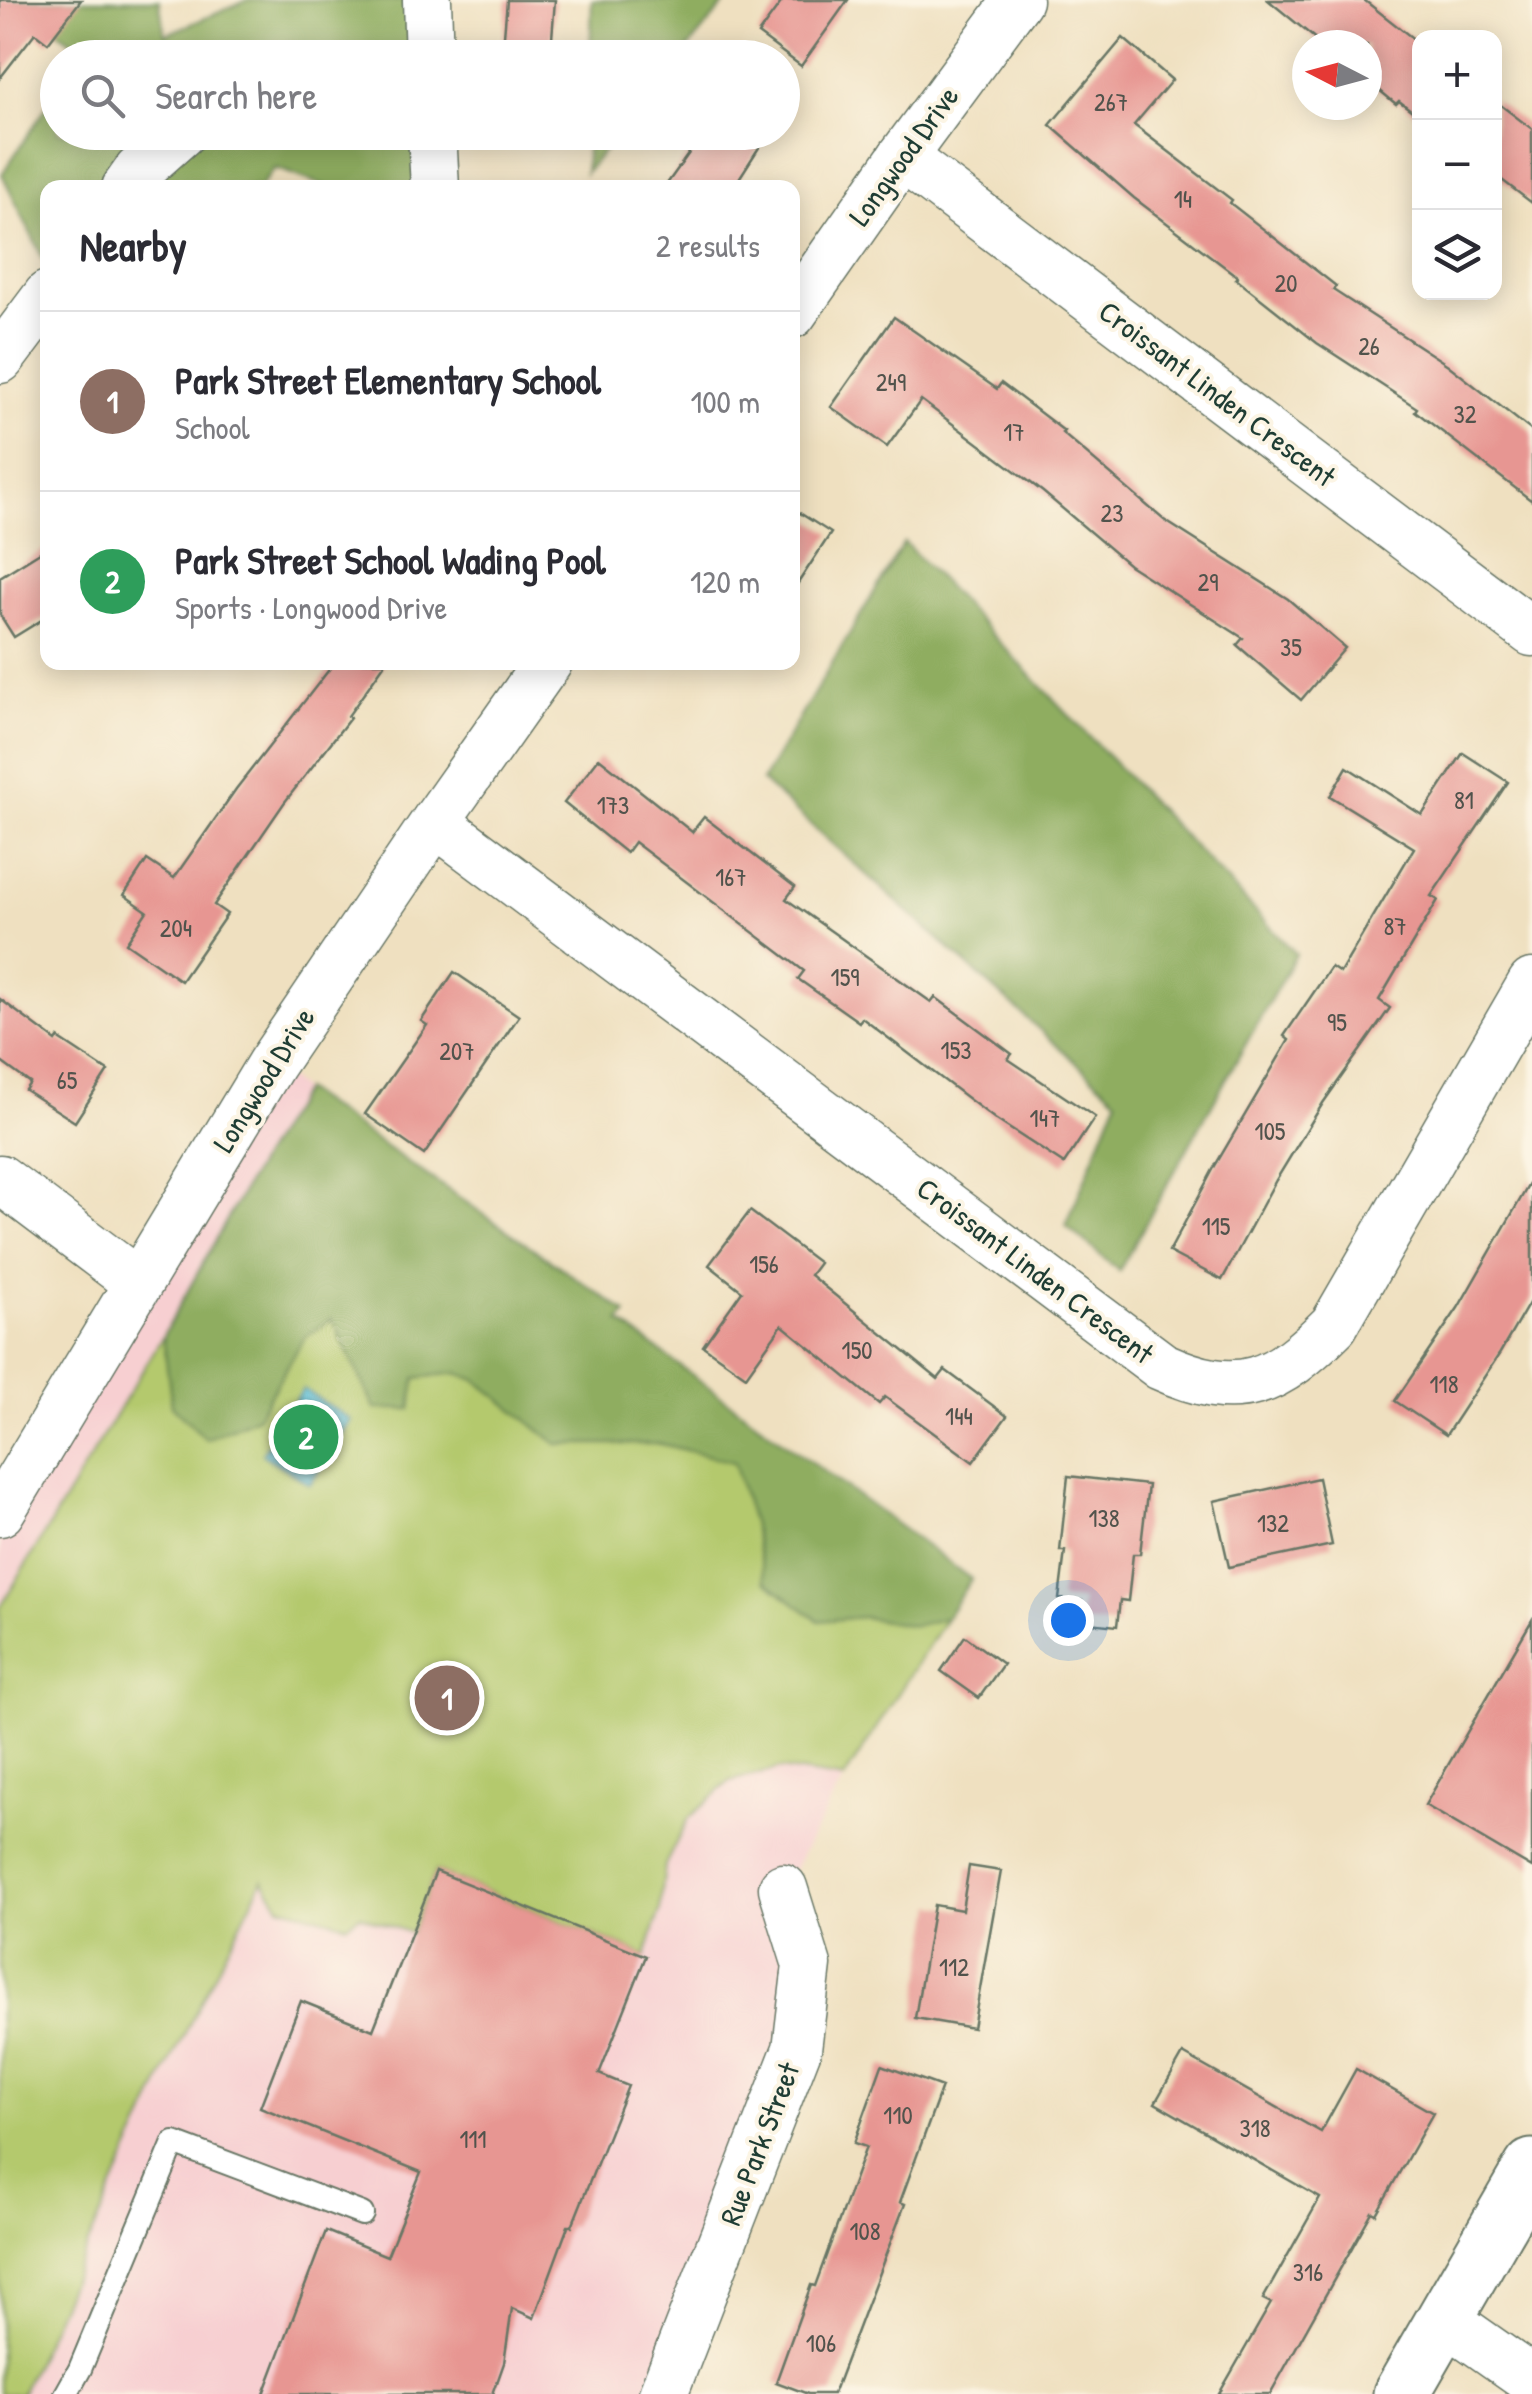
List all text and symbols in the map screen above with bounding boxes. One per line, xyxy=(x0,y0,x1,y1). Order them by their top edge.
north arrow xyxy=(1292,30,1382,120)
map controls xyxy=(1412,30,1502,300)
button: + xyxy=(1412,30,1502,120)
search box xyxy=(40,40,800,150)
icon: search xyxy=(75,68,130,123)
text: Search here xyxy=(155,69,317,121)
street label: Longwood Drive xyxy=(839,78,967,233)
house number: 267 xyxy=(1094,85,1128,119)
button: − xyxy=(1412,120,1502,210)
house number: 14 xyxy=(1174,182,1192,216)
button: layers xyxy=(1412,210,1502,300)
text: Nearby xyxy=(80,217,187,274)
text: 2 results xyxy=(656,224,760,267)
house number: 20 xyxy=(1275,266,1297,300)
street label: Croissant Linden Crescent xyxy=(1091,291,1345,496)
house number: 26 xyxy=(1358,329,1380,363)
text: Park Street Elementary School xyxy=(175,354,601,406)
house number: 249 xyxy=(876,365,906,399)
text: 1 xyxy=(107,380,118,423)
text: 100 m xyxy=(691,380,760,423)
house number: 32 xyxy=(1454,397,1477,431)
text: School xyxy=(175,406,250,449)
house number: 17 xyxy=(1003,415,1025,449)
house number: 23 xyxy=(1101,496,1123,530)
text: Park Street School Wading Pool xyxy=(175,534,606,586)
text: 2 xyxy=(105,560,120,603)
text: 120 m xyxy=(690,560,760,603)
house number: 29 xyxy=(1198,565,1218,599)
text: Sports · Longwood Drive xyxy=(175,586,447,629)
house number: 35 xyxy=(1280,630,1302,664)
house number: 81 xyxy=(1454,783,1474,817)
house number: 173 xyxy=(597,788,629,822)
house number: 167 xyxy=(715,860,747,894)
house number: 87 xyxy=(1383,909,1407,943)
house number: 204 xyxy=(160,911,192,945)
house number: 159 xyxy=(831,960,859,994)
street label: Longwood Drive xyxy=(203,1000,323,1159)
house number: 95 xyxy=(1327,1005,1347,1039)
house number: 153 xyxy=(941,1033,971,1067)
house number: 207 xyxy=(439,1034,475,1068)
house number: 65 xyxy=(57,1063,78,1097)
house number: 147 xyxy=(1030,1101,1060,1135)
house number: 105 xyxy=(1255,1114,1286,1148)
street label: Croissant Linden Crescent xyxy=(909,1168,1163,1373)
house number: 115 xyxy=(1202,1209,1231,1243)
house number: 156 xyxy=(749,1247,779,1281)
house number: 150 xyxy=(842,1333,872,1367)
house number: 118 xyxy=(1430,1367,1458,1401)
house number: 144 xyxy=(945,1399,973,1433)
pin: 2 xyxy=(274,1400,338,1474)
house number: 138 xyxy=(1088,1501,1120,1535)
house number: 132 xyxy=(1257,1506,1289,1540)
your location xyxy=(1043,1595,1094,1646)
pin: 1 xyxy=(414,1660,480,1736)
house number: 112 xyxy=(939,1950,969,1984)
street label: Rue Park Street xyxy=(710,2056,809,2231)
house number: 110 xyxy=(883,2098,913,2132)
house number: 318 xyxy=(1239,2111,1271,2145)
house number: 111 xyxy=(459,2122,487,2156)
house number: 108 xyxy=(849,2214,881,2248)
house number: 316 xyxy=(1293,2255,1323,2289)
house number: 106 xyxy=(806,2326,836,2360)

